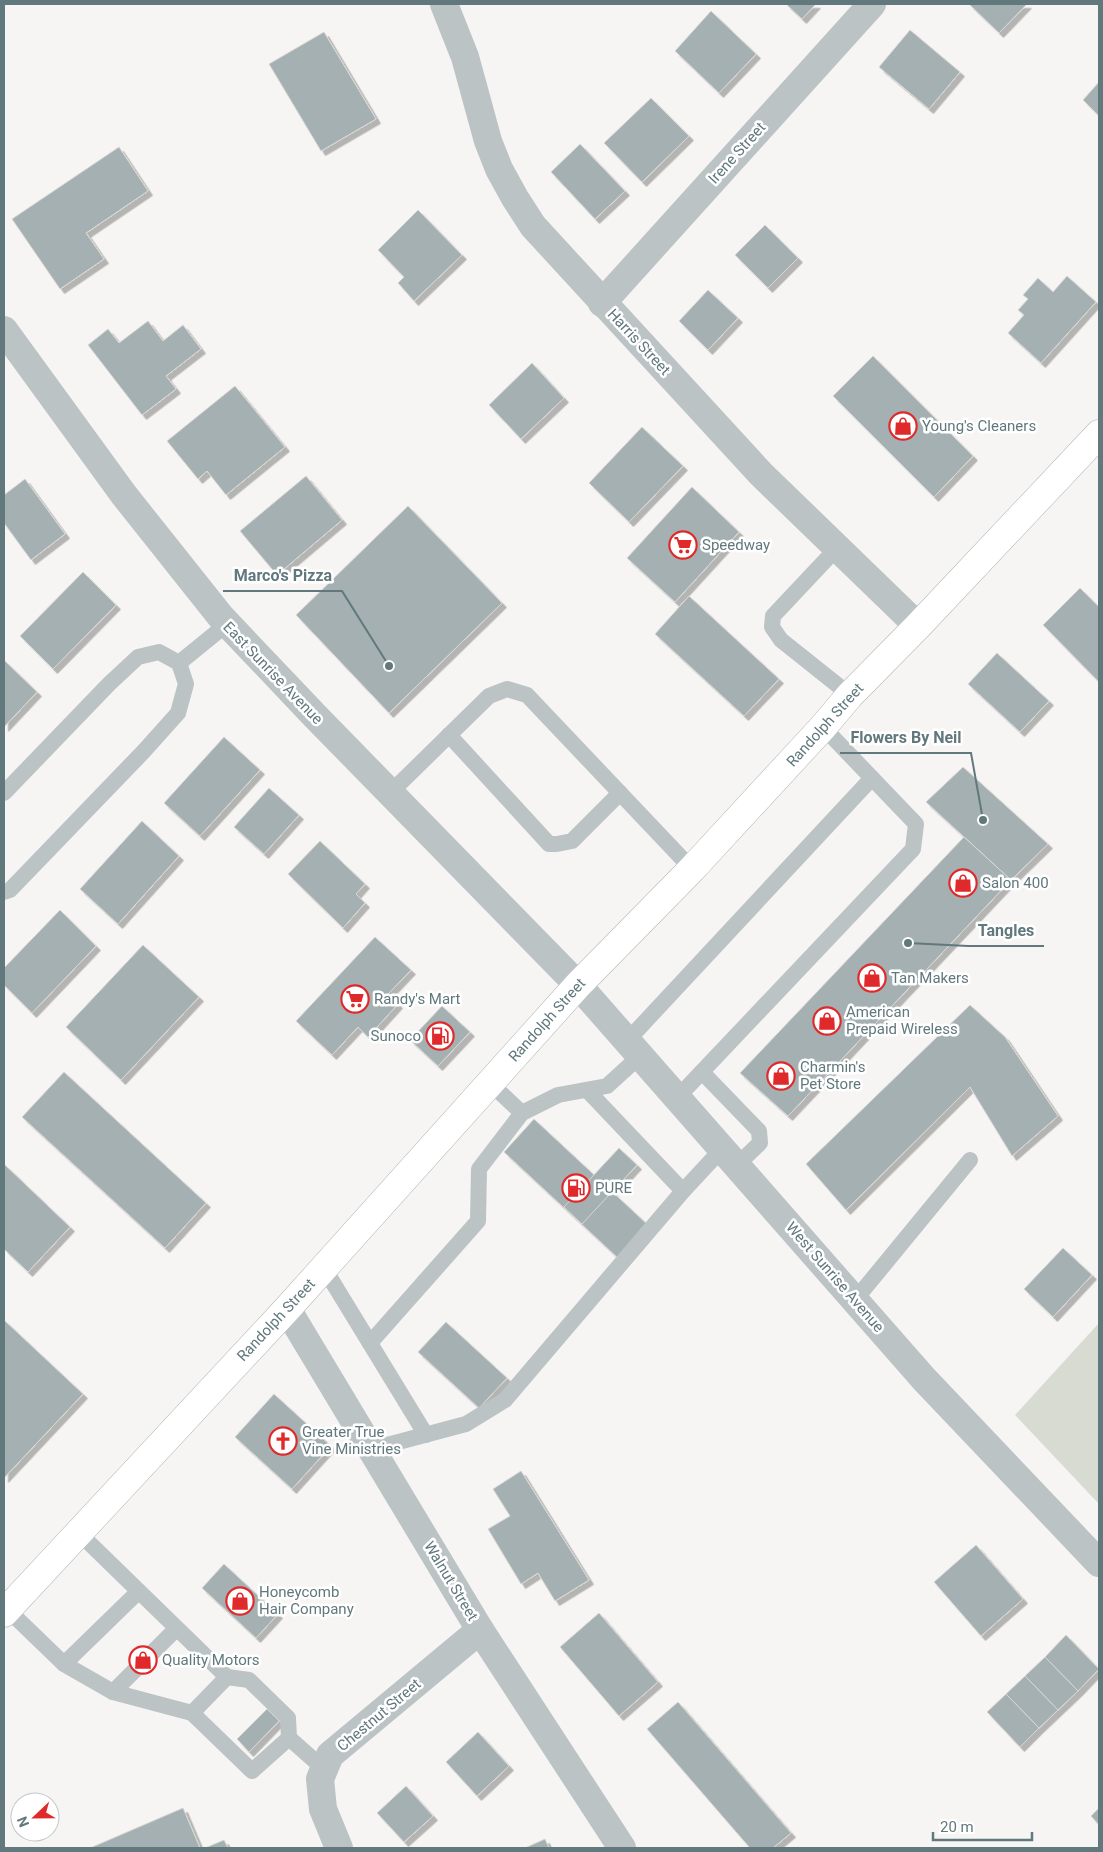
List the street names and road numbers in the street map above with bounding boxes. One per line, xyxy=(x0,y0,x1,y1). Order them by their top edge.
street label: Irene Street xyxy=(705,118,769,187)
street label: Harris Street xyxy=(604,305,674,379)
street label: East Sunrise Avenue xyxy=(219,618,327,728)
street label: Randolph Street xyxy=(783,679,867,771)
street label: Randolph Street xyxy=(505,974,589,1066)
street label: West Sunrise Avenue xyxy=(782,1218,888,1336)
street label: Randolph Street xyxy=(233,1275,319,1365)
street label: Walnut Street xyxy=(420,1538,482,1624)
street label: Chestnut Street xyxy=(334,1675,424,1755)

